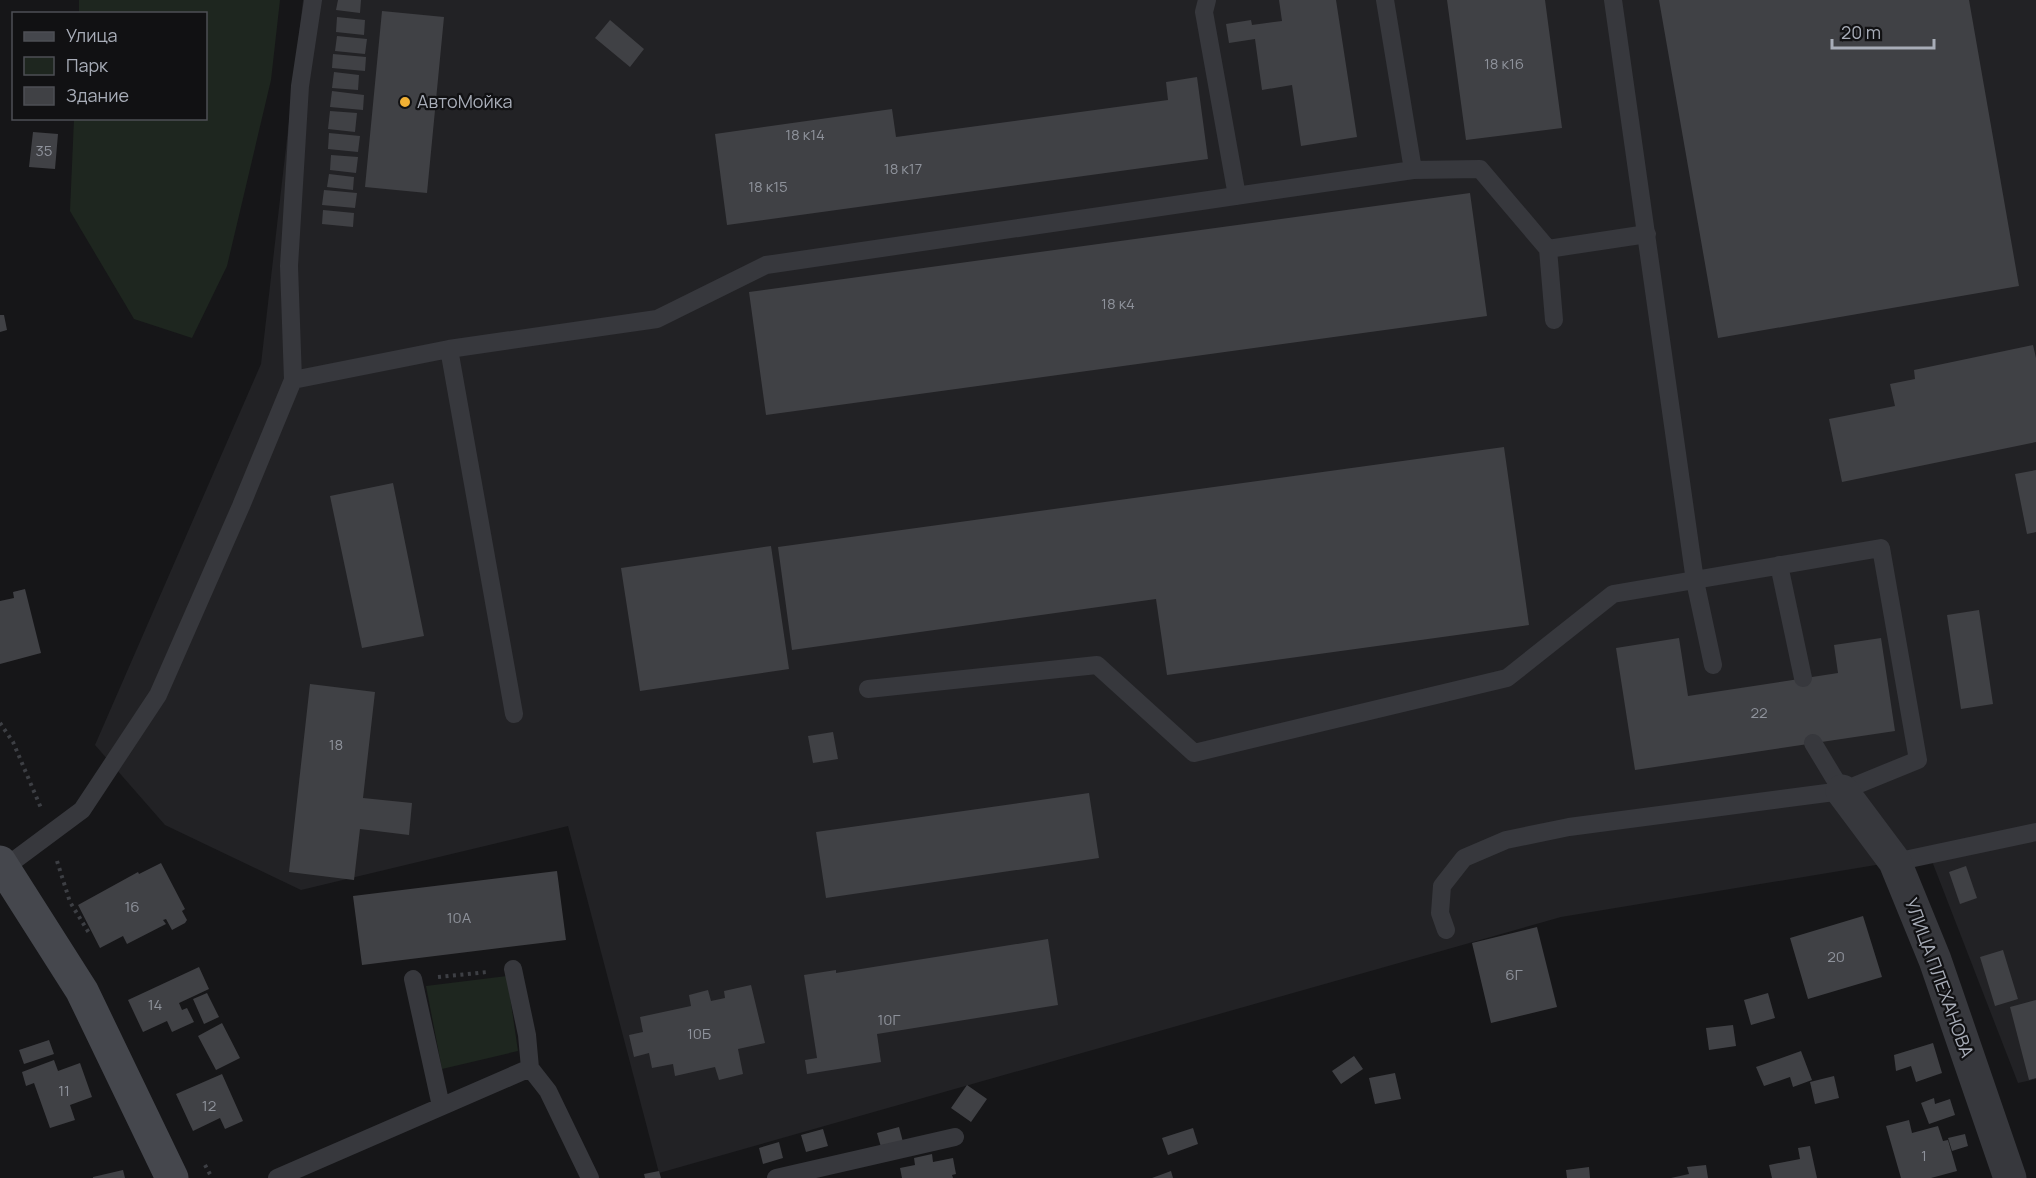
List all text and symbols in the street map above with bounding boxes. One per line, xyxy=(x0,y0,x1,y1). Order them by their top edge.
legend xyxy=(12,12,207,120)
scale bar xyxy=(1832,12,1934,50)
text: 20 m xyxy=(1841,20,1881,44)
text: Улица xyxy=(66,23,118,47)
text: Парк xyxy=(66,53,109,77)
house number: 18 к16 xyxy=(1484,53,1524,74)
text: Здание xyxy=(66,83,129,107)
place label: АвтоМойка xyxy=(417,89,513,113)
marker: АвтоМойка xyxy=(398,95,412,109)
house number: 18 к14 xyxy=(785,124,825,145)
house number: 35 xyxy=(36,140,52,161)
house number: 18 к17 xyxy=(884,158,922,179)
house number: 18 к15 xyxy=(748,176,788,197)
house number: 18 к4 xyxy=(1101,293,1135,314)
house number: 22 xyxy=(1750,702,1768,723)
house number: 18 xyxy=(329,734,343,755)
street label: УЛИЦА ПЛЕХАНОВА xyxy=(1900,895,1980,1061)
house number: 16 xyxy=(124,896,140,917)
house number: 10А xyxy=(447,907,472,928)
house number: 20 xyxy=(1827,946,1845,967)
house number: 6Г xyxy=(1505,964,1523,985)
house number: 14 xyxy=(148,994,162,1015)
house number: 10Г xyxy=(878,1009,901,1030)
house number: 10Б xyxy=(687,1023,711,1044)
house number: 11 xyxy=(58,1080,70,1101)
house number: 12 xyxy=(202,1095,216,1116)
house number: 1 xyxy=(1921,1145,1927,1166)

